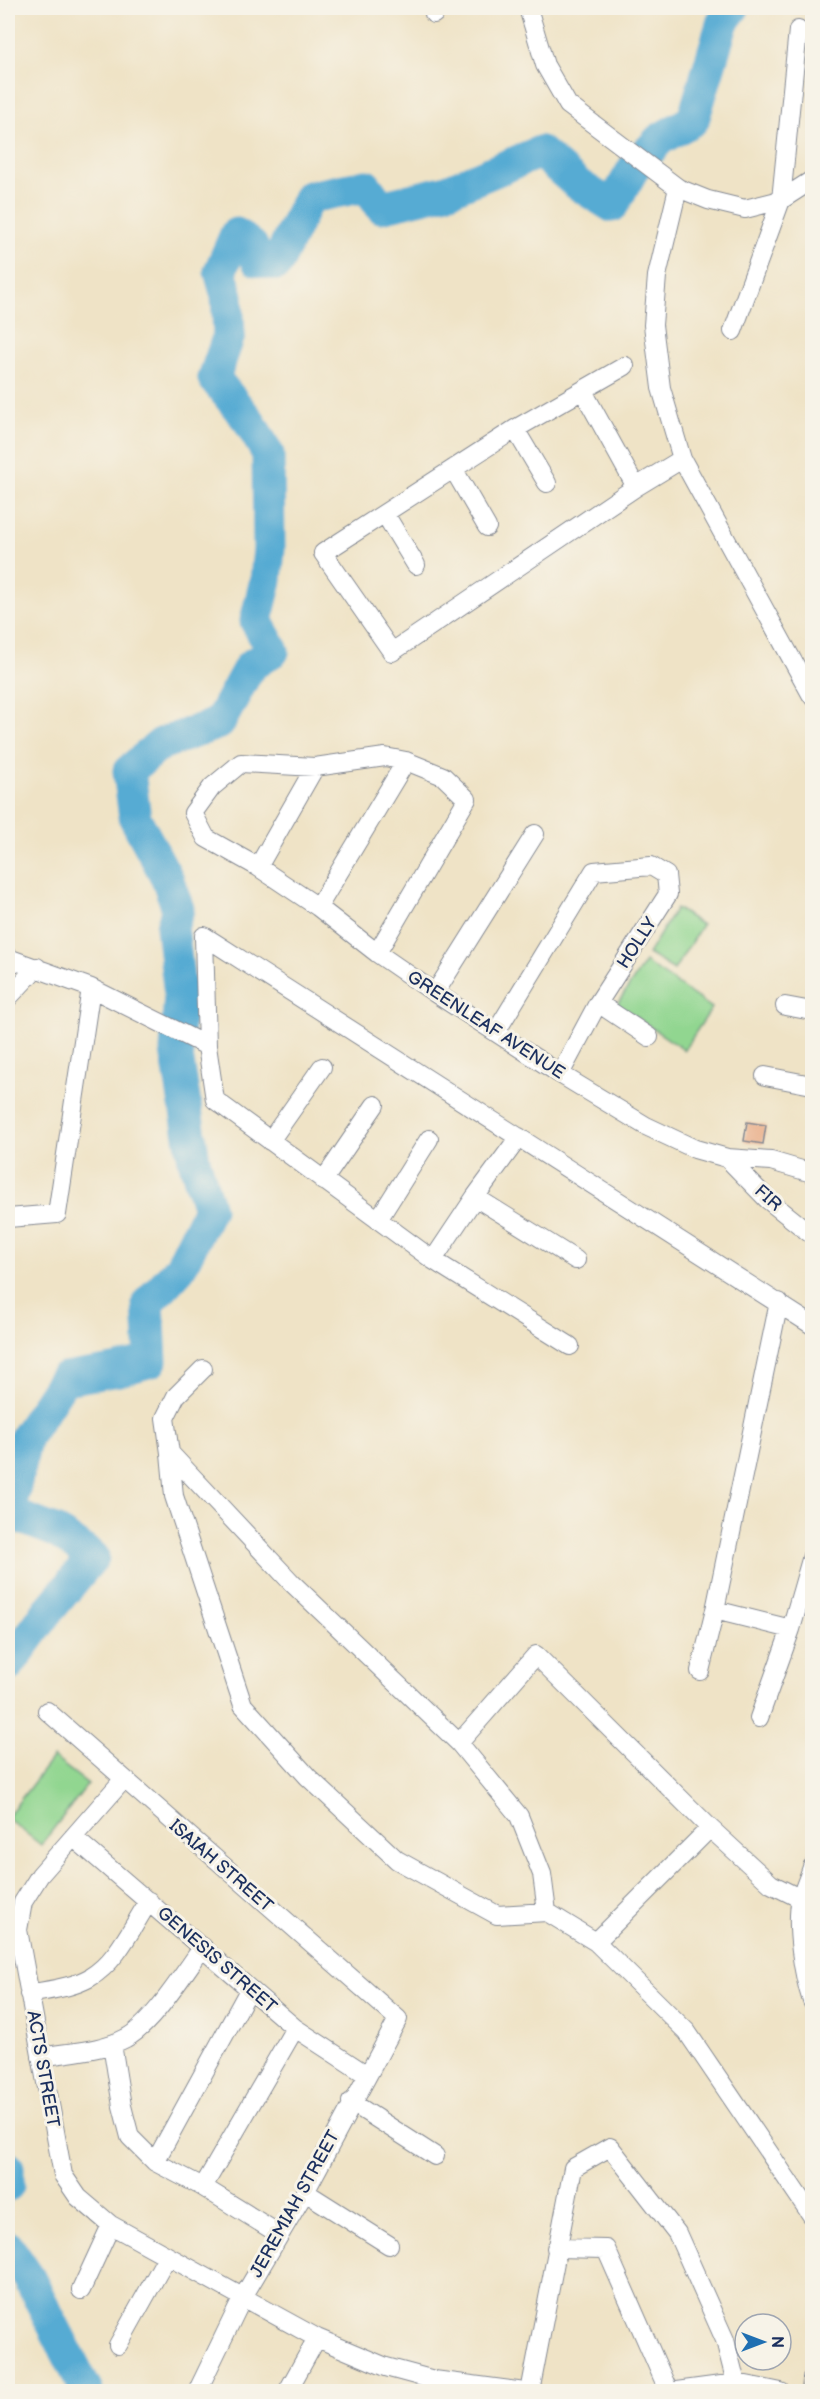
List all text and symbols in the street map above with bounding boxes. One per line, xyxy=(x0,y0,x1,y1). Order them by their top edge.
street label: HOLLY xyxy=(613,913,661,972)
street label: GREENLEAF AVENUE xyxy=(403,966,569,1084)
street label: FIR xyxy=(750,1180,786,1216)
street label: ISAIAH STREET xyxy=(165,1815,277,1917)
street label: GENESIS STREET xyxy=(153,1902,281,2018)
street label: ACTS STREET xyxy=(22,2009,64,2129)
street label: JEREMIAH STREET xyxy=(246,2127,344,2281)
north arrow xyxy=(733,2312,793,2372)
text: N xyxy=(767,2336,786,2348)

